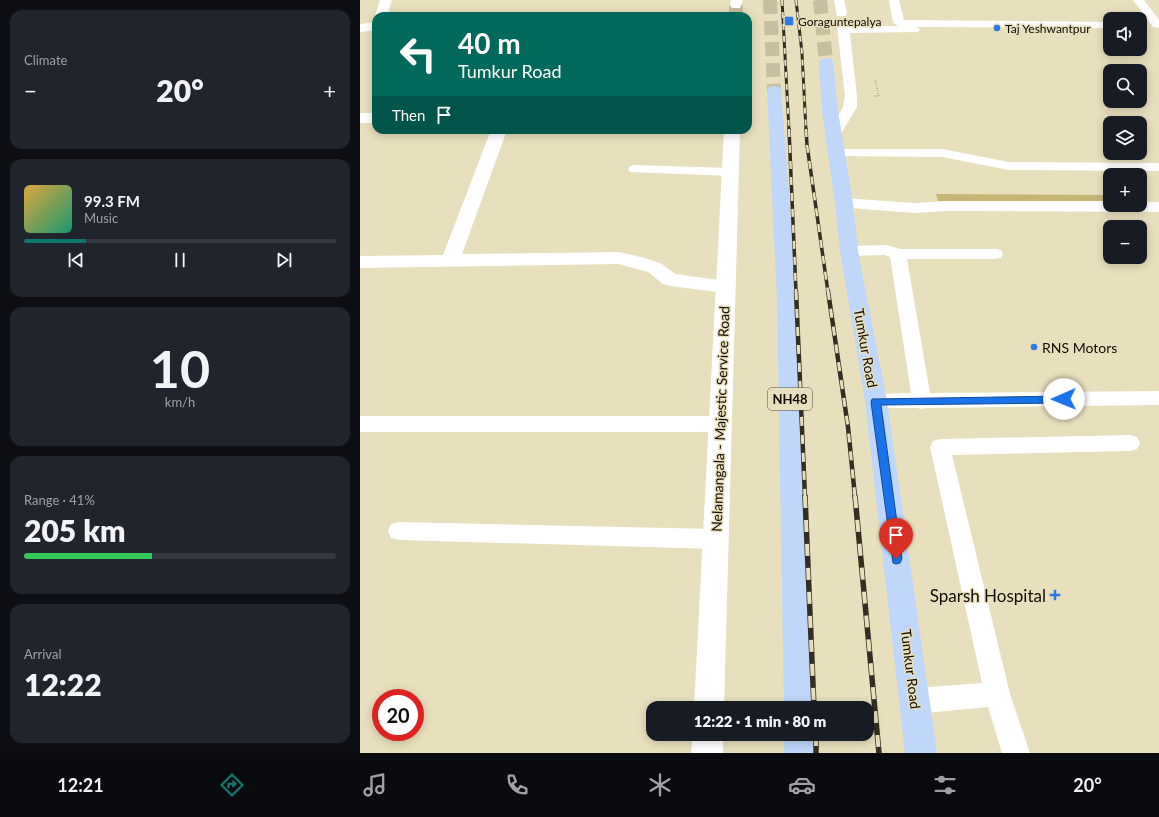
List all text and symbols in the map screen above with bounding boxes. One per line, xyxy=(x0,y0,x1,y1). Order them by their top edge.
map controls xyxy=(1103,12,1147,264)
button: sound xyxy=(1103,12,1147,56)
place label: Goraguntepalya xyxy=(798,14,881,29)
marker: Goraguntepalya xyxy=(783,15,795,27)
place label: Taj Yeshwantpur xyxy=(1005,21,1091,36)
marker: Taj Yeshwantpur xyxy=(992,23,1002,33)
text: 40 m xyxy=(458,26,521,60)
icon: left xyxy=(392,28,444,80)
text: Climate xyxy=(24,52,67,68)
text: Tumkur Road xyxy=(458,60,561,82)
button: search xyxy=(1103,64,1147,108)
text: 20° xyxy=(156,72,204,108)
text: − xyxy=(24,77,37,104)
text: + xyxy=(323,77,336,104)
icon: arrive xyxy=(433,104,455,126)
text: Then xyxy=(392,106,425,124)
button: layers xyxy=(1103,116,1147,160)
button: + xyxy=(1103,168,1147,212)
text: 99.3 FM xyxy=(84,192,140,210)
text: Music xyxy=(84,210,118,226)
button: − xyxy=(1103,220,1147,264)
icon: previous xyxy=(65,249,87,271)
icon: pause xyxy=(169,249,191,271)
icon: next xyxy=(273,249,295,271)
street label: Nelamangala - Majestic Service Road xyxy=(708,306,732,532)
street label: Tumkur Road xyxy=(851,307,881,389)
text: 10 xyxy=(150,337,210,399)
place label: RNS Motors xyxy=(1042,339,1117,356)
marker: RNS Motors xyxy=(1029,342,1039,352)
position arrow xyxy=(1043,378,1085,420)
road number: NH48 xyxy=(768,388,812,410)
text: km/h xyxy=(165,394,195,410)
text: Range · 41% xyxy=(24,492,95,508)
text: 205 km xyxy=(24,512,125,548)
pin xyxy=(879,518,913,559)
icon: arrive xyxy=(885,524,907,546)
place label: Sparsh Hospital xyxy=(930,585,1046,606)
marker: Sparsh Hospital xyxy=(1049,589,1061,601)
street label: Tumkur Road xyxy=(898,628,924,710)
text: Arrival xyxy=(24,646,61,662)
text: 12:22 xyxy=(24,666,102,702)
speed limit sign: 20 xyxy=(372,689,424,741)
text: 12:22 · 1 min · 80 m xyxy=(694,712,826,730)
icon: directions xyxy=(218,771,246,799)
icon: music xyxy=(361,771,389,799)
icon: phone xyxy=(503,771,531,799)
icon: climate xyxy=(646,771,674,799)
icon: car xyxy=(788,771,816,799)
icon: filters xyxy=(931,771,959,799)
text: 12:21 xyxy=(57,774,104,796)
text: 20° xyxy=(1073,774,1102,796)

